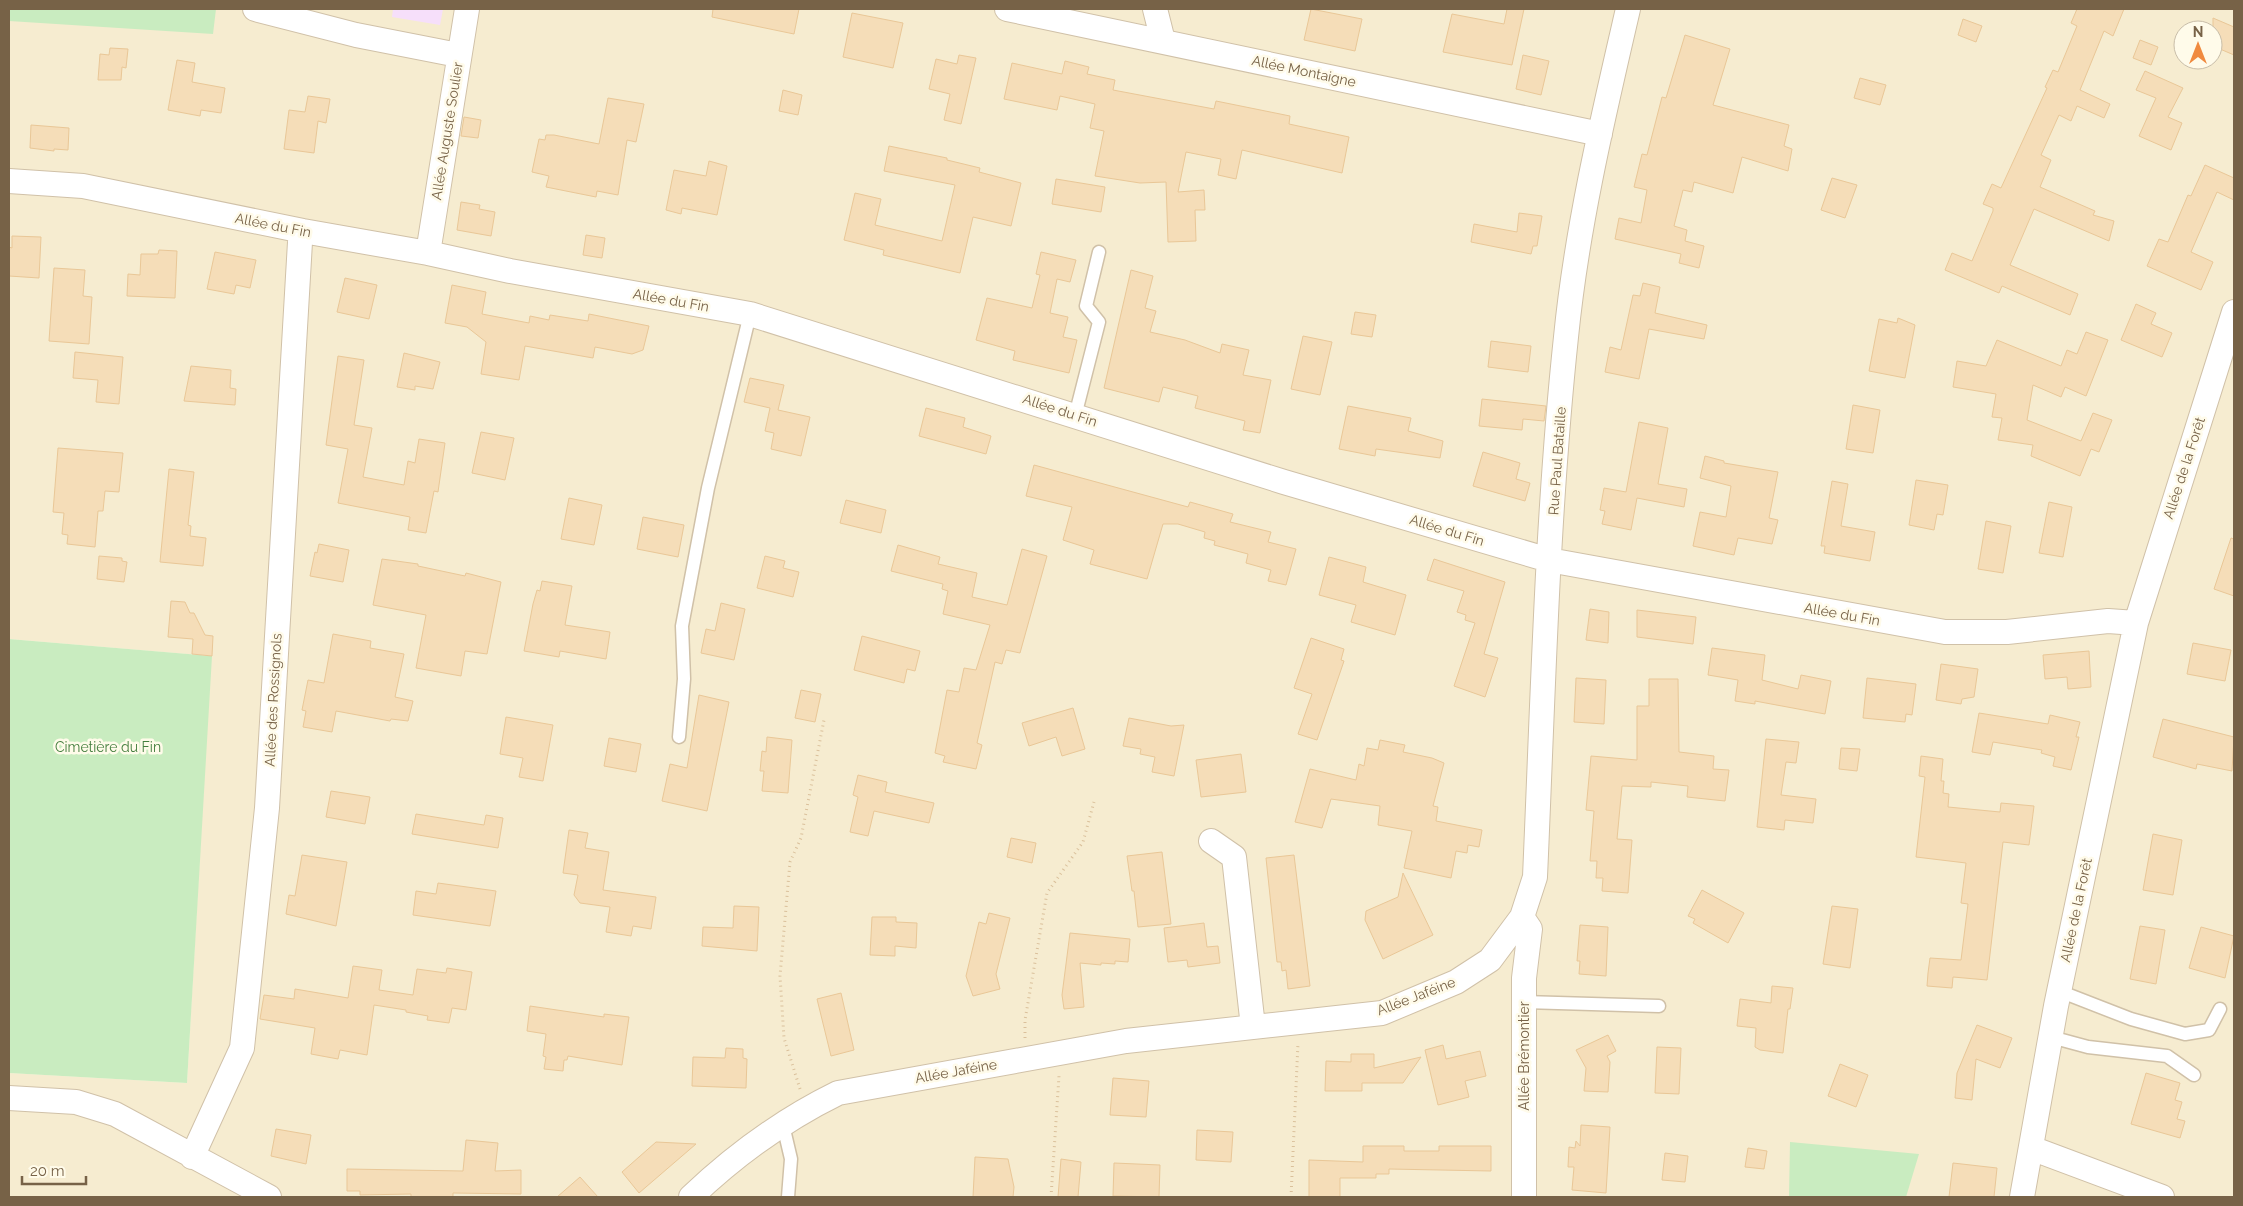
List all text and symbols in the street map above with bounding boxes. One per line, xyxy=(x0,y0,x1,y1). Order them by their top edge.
north arrow xyxy=(2173,20,2223,70)
text: N xyxy=(2193,24,2203,40)
street label: Allée Montaigne xyxy=(1250,52,1358,90)
street label: Allée Auguste Soulier xyxy=(428,61,466,201)
street label: Allée du Fin xyxy=(234,210,312,240)
street label: Allée du Fin xyxy=(632,285,710,315)
street label: Allée du Fin xyxy=(1021,390,1099,430)
street label: Rue Paul Bataille xyxy=(1545,406,1569,516)
street label: Allée de la Forêt xyxy=(2160,415,2208,521)
street label: Allée du Fin xyxy=(1408,511,1486,549)
street label: Allée du Fin xyxy=(1803,599,1881,629)
street label: Allée des Rossignols xyxy=(262,633,285,767)
park label: Cimetière du Fin xyxy=(55,739,161,755)
street label: Allée de la Forêt xyxy=(2057,856,2095,964)
street label: Allée Jaféine xyxy=(1374,974,1458,1018)
street label: Allée Brémontier xyxy=(1516,1001,1532,1111)
street label: Allée Jaféine xyxy=(914,1056,998,1086)
scale bar xyxy=(22,1154,86,1186)
text: 20 m xyxy=(30,1162,65,1180)

